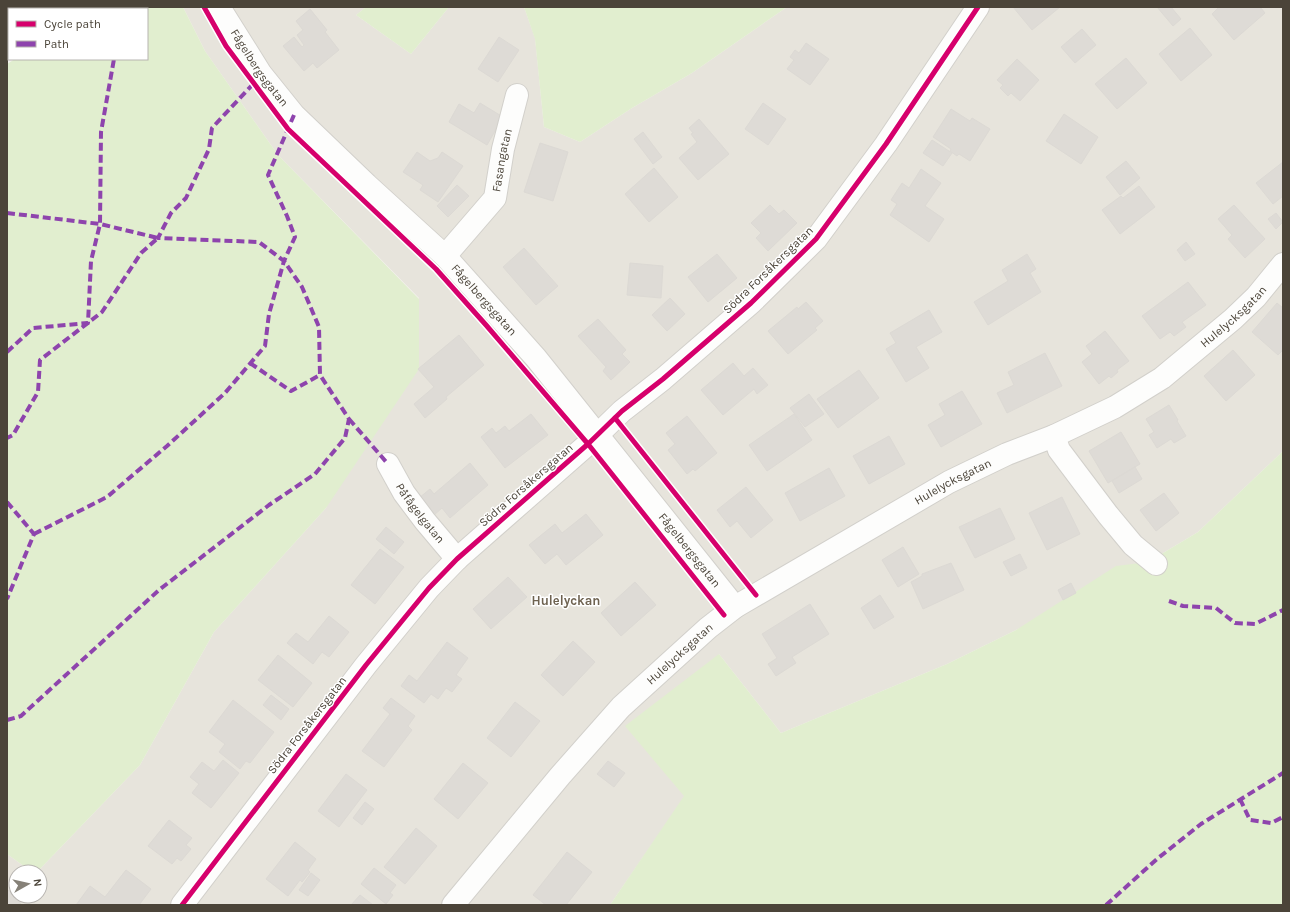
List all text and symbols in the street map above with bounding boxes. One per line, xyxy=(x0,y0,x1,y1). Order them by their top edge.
legend xyxy=(8,8,148,60)
text: Cycle path xyxy=(44,17,101,31)
street label: Fågelbergsgatan xyxy=(228,26,291,109)
text: Path xyxy=(44,37,69,51)
street label: Fasangatan xyxy=(489,127,515,193)
street label: Södra Forsåkersgatan xyxy=(720,223,816,317)
street label: Fågelbergsgatan xyxy=(448,261,520,338)
street label: Hulelycksgatan xyxy=(1197,283,1269,350)
street label: Södra Forsåkersgatan xyxy=(476,440,576,530)
street label: Hulelycksgatan xyxy=(912,456,994,508)
street label: Påfågelgatan xyxy=(393,481,448,546)
street label: Fågelbergsgatan xyxy=(656,510,724,590)
district label: Hulelyckan xyxy=(532,593,600,608)
street label: Hulelycksgatan xyxy=(644,620,716,687)
street label: Södra Forsåkersgatan xyxy=(265,673,349,777)
north arrow xyxy=(8,864,48,904)
text: N xyxy=(30,878,44,887)

